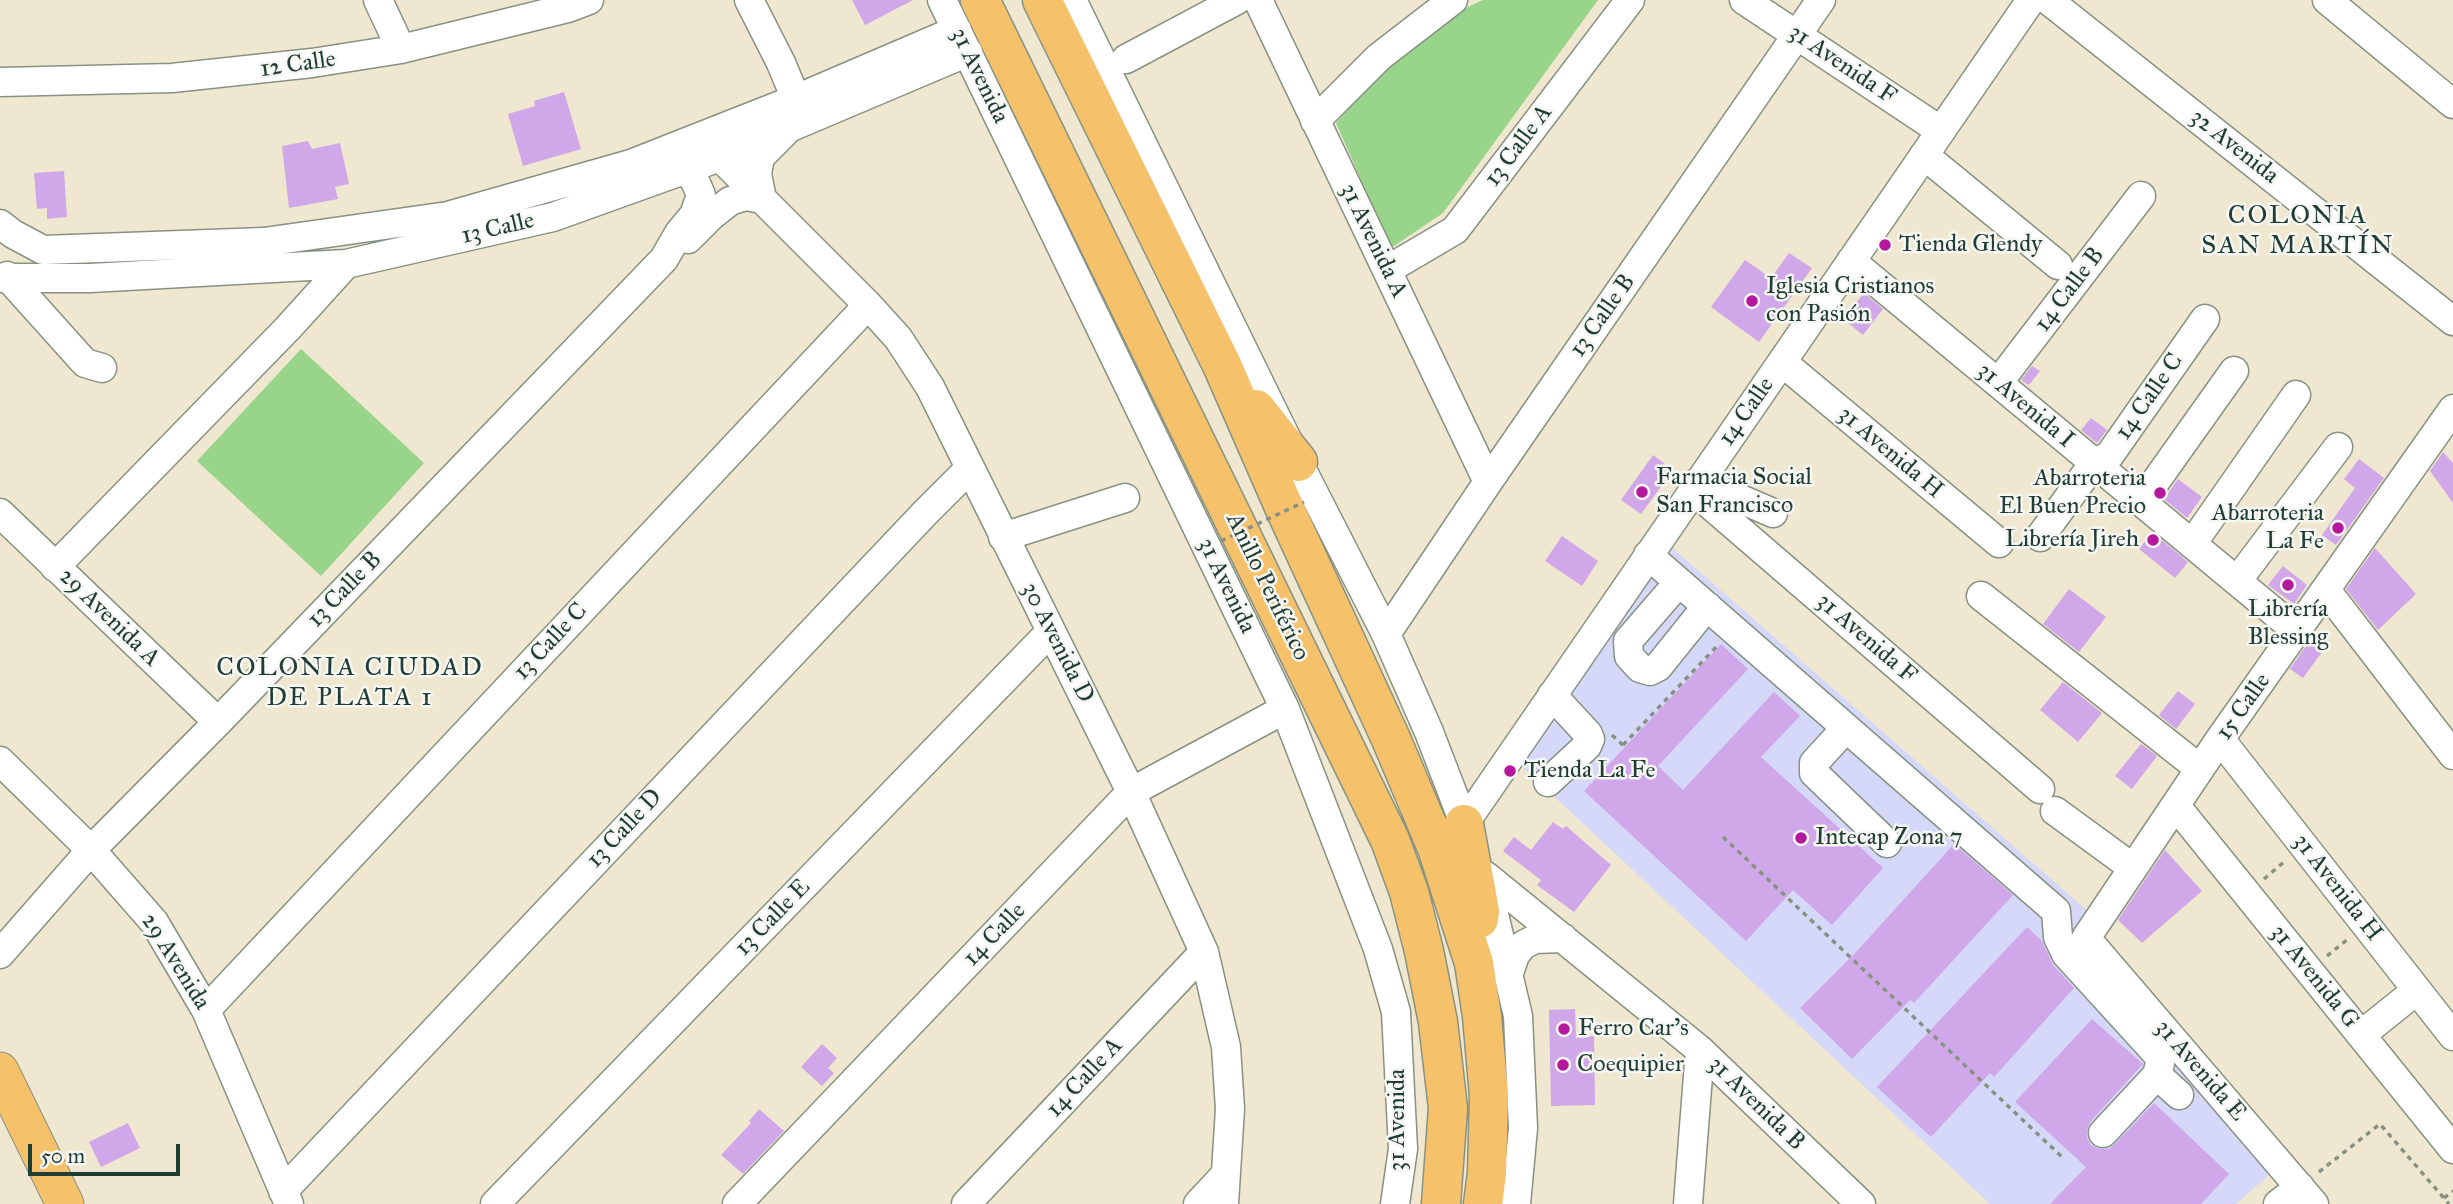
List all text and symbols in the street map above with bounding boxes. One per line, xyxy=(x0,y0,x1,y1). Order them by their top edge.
street label: 31 Avenida F xyxy=(1783,19,1901,111)
street label: 31 Avenida xyxy=(944,24,1014,128)
street label: 12 Calle xyxy=(258,45,338,85)
street label: 13 Calle A xyxy=(1479,99,1559,193)
street label: 32 Avenida xyxy=(2184,103,2284,191)
street label: 31 Avenida A xyxy=(1333,179,1413,303)
district label: COLONIA SAN MARTÍN xyxy=(2203,201,2393,262)
street label: 13 Calle xyxy=(459,207,537,251)
place label: Tienda Glendy xyxy=(1899,231,2042,259)
marker: Tienda Glendy xyxy=(1877,237,1893,253)
street label: 14 Calle B xyxy=(2029,242,2111,338)
street label: 13 Calle B xyxy=(1564,269,1642,363)
place label: Iglesia Cristianos con Pasión xyxy=(1766,273,1934,329)
marker: Iglesia Cristianos con Pasión xyxy=(1744,293,1760,309)
street label: 14 Calle C xyxy=(2110,348,2190,446)
street label: 31 Avenida I xyxy=(1971,357,2079,455)
street label: 14 Calle xyxy=(1713,372,1781,452)
street label: 31 Avenida H xyxy=(1832,401,1948,505)
place label: Farmacia Social San Francisco xyxy=(1656,464,1812,520)
place label: Abarroteria El Buen Precio xyxy=(1999,465,2146,521)
marker: Farmacia Social San Francisco xyxy=(1634,484,1650,500)
marker: Abarroteria El Buen Precio xyxy=(2152,485,2168,501)
place label: Abarroteria La Fe xyxy=(2212,500,2324,556)
street label: Anillo Periférico xyxy=(1219,509,1315,665)
marker: Abarroteria La Fe xyxy=(2330,520,2346,536)
place label: Librería Jireh xyxy=(2005,526,2139,554)
marker: Librería Jireh xyxy=(2145,532,2161,548)
street label: 31 Avenida xyxy=(1191,534,1261,638)
street label: 13 Calle B xyxy=(302,546,388,634)
street label: 29 Avenida A xyxy=(52,563,166,673)
marker: Librería Blessing xyxy=(2280,577,2296,593)
street label: 30 Avenida D xyxy=(1014,578,1100,708)
street label: 31 Avenida F xyxy=(1810,588,1922,690)
place label: Librería Blessing xyxy=(2248,596,2328,652)
street label: 13 Calle C xyxy=(508,597,594,687)
district label: COLONIA CIUDAD DE PLATA 1 xyxy=(218,653,482,714)
street label: 15 Calle xyxy=(2211,668,2277,746)
place label: Tienda La Fe xyxy=(1524,757,1655,785)
marker: Tienda La Fe xyxy=(1502,763,1518,779)
street label: 13 Calle D xyxy=(581,783,669,875)
place label: Intecap Zona 7 xyxy=(1815,824,1962,852)
street label: 31 Avenida H xyxy=(2286,829,2388,947)
marker: Intecap Zona 7 xyxy=(1793,830,1809,846)
street label: 13 Calle E xyxy=(729,873,817,963)
street label: 14 Calle xyxy=(958,897,1032,973)
street label: 29 Avenida xyxy=(134,909,216,1015)
street label: 31 Avenida G xyxy=(2263,919,2365,1035)
street label: 31 Avenida E xyxy=(2148,1014,2252,1128)
place label: Ferro Car's xyxy=(1578,1015,1689,1043)
marker: Ferro Car's xyxy=(1556,1021,1572,1037)
street label: 14 Calle A xyxy=(1041,1032,1129,1124)
place label: Coequipier xyxy=(1577,1051,1684,1079)
street label: 31 Avenida B xyxy=(1702,1051,1810,1157)
marker: Coequipier xyxy=(1555,1057,1571,1073)
street label: 31 Avenida xyxy=(1384,1069,1412,1171)
scale bar xyxy=(32,1130,184,1174)
text: 50 m xyxy=(41,1143,85,1169)

